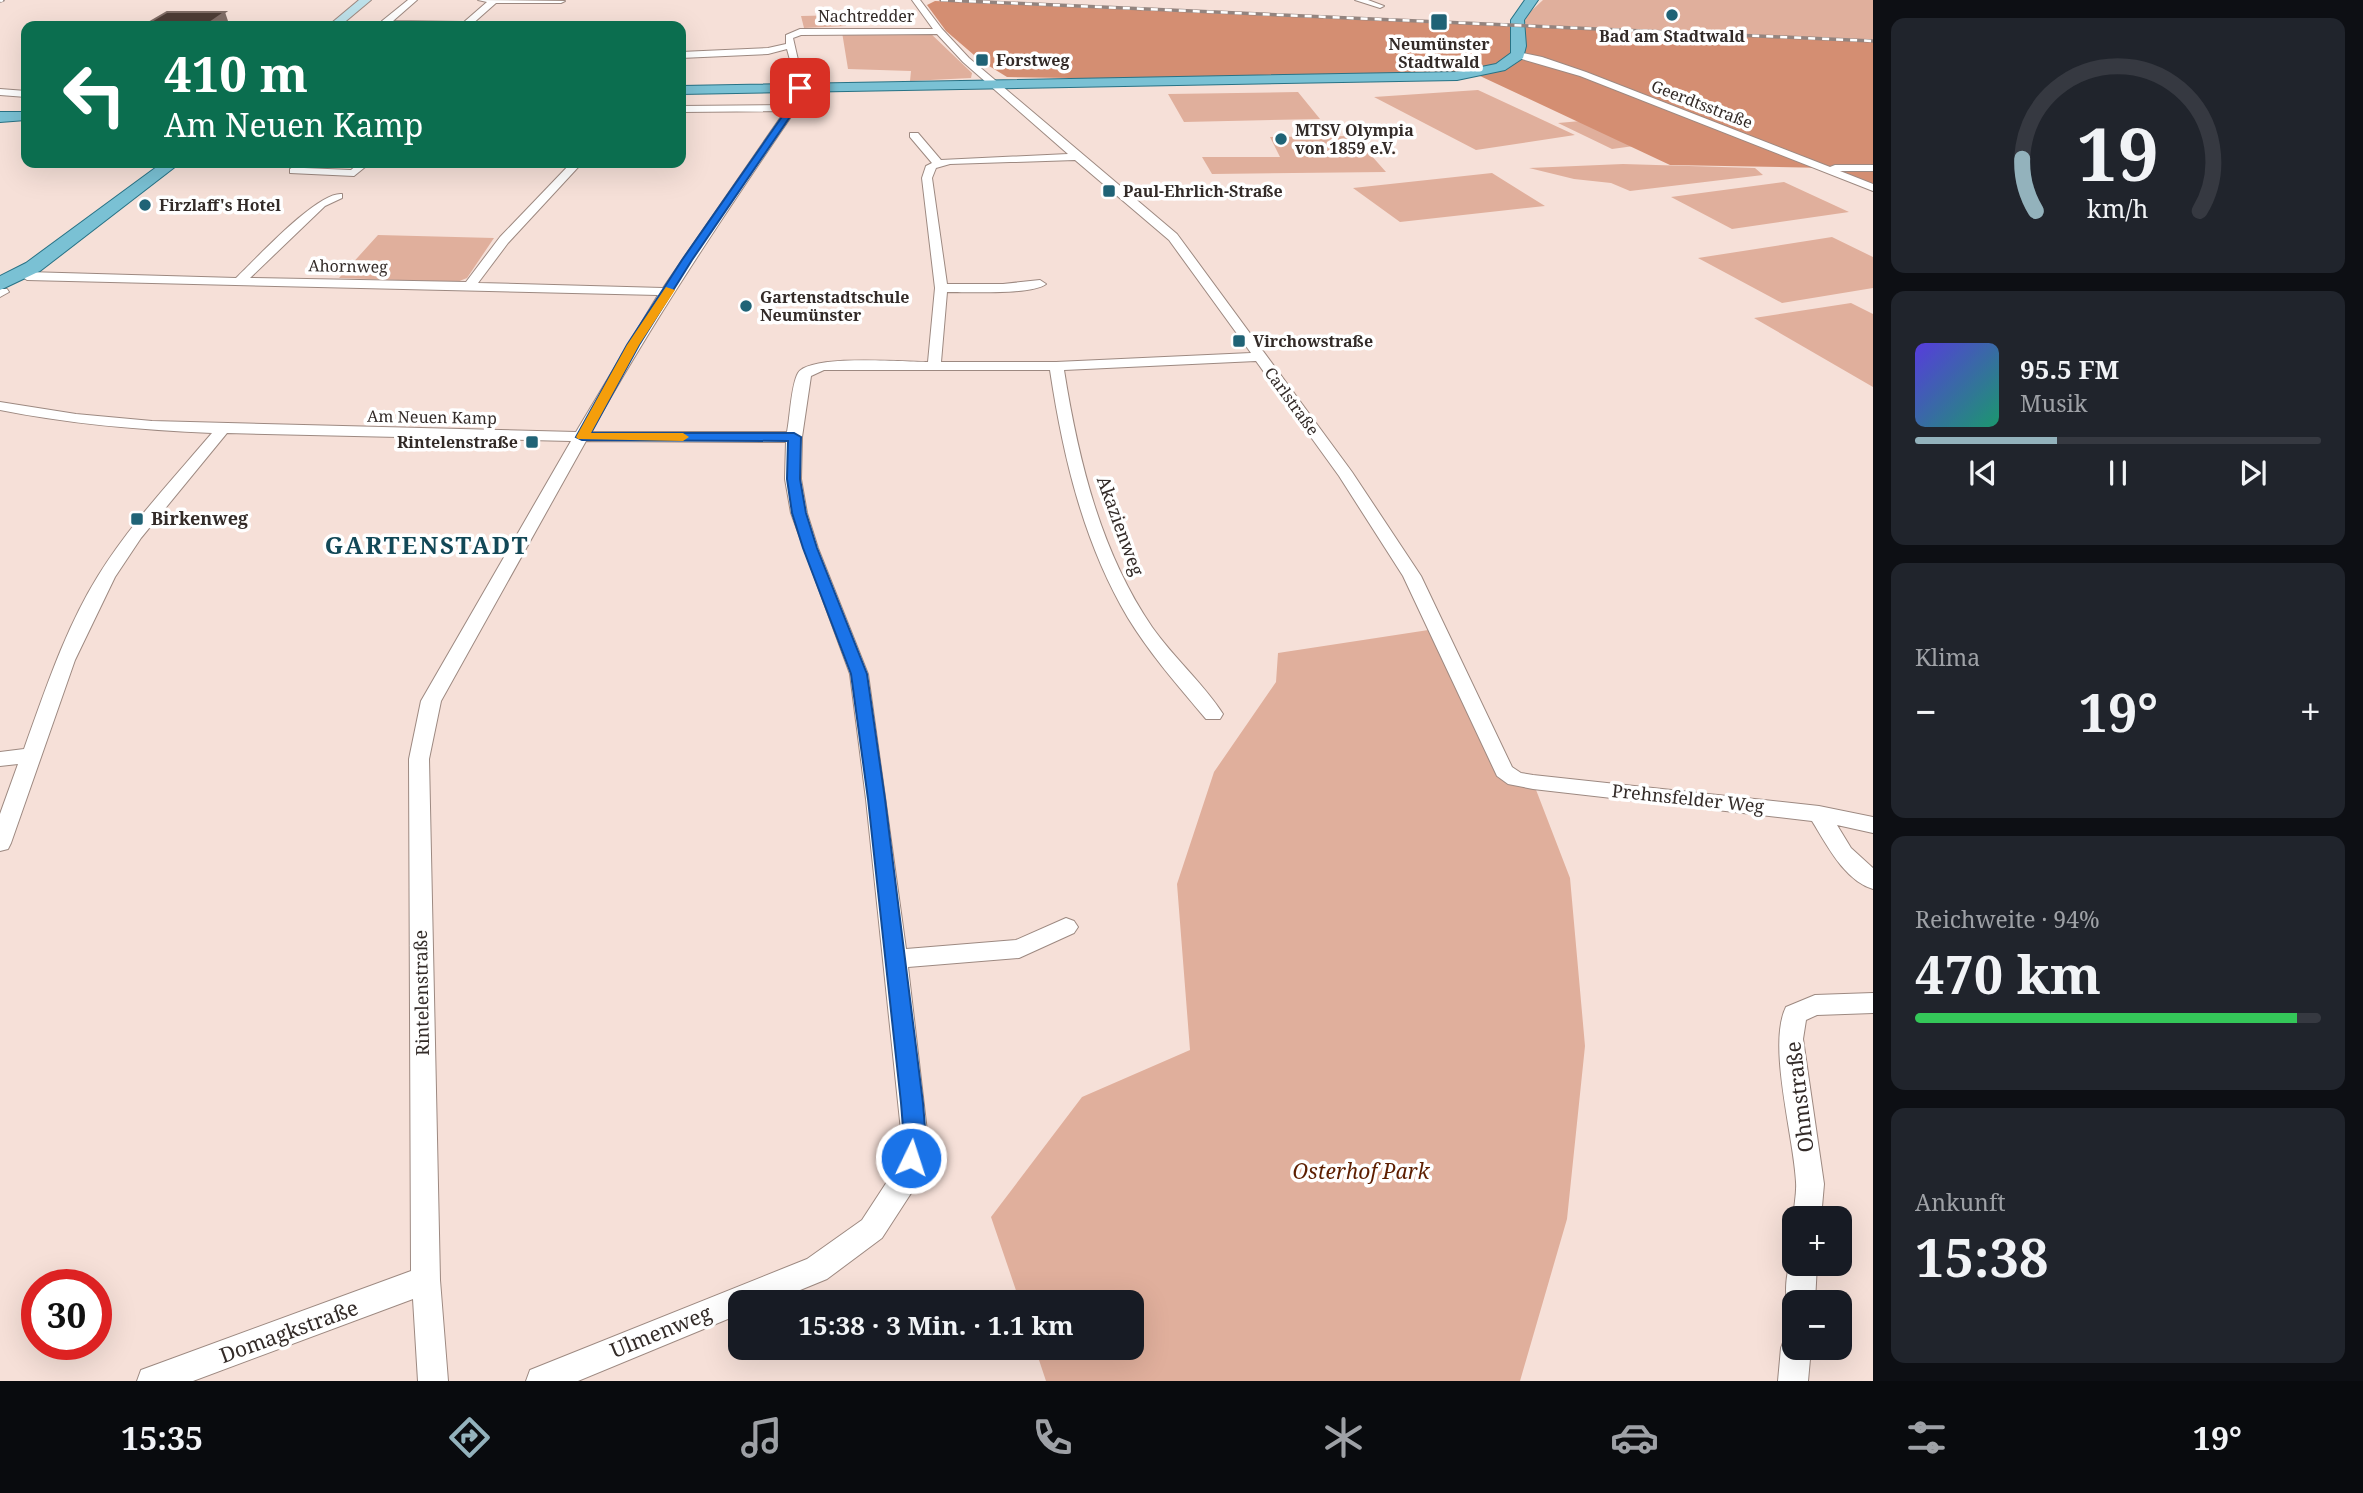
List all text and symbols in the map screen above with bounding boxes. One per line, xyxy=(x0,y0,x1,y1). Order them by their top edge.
street label: Nachtredder xyxy=(818,5,915,27)
marker: Bad am Stadtwald xyxy=(1664,7,1680,23)
marker: Neumünster Stadtwald xyxy=(1429,12,1449,32)
place label: Bad am Stadtwald xyxy=(1599,25,1746,47)
place label: Neumünster Stadtwald xyxy=(1388,33,1490,73)
text: 410 m xyxy=(164,40,308,106)
icon: left xyxy=(49,49,140,140)
place label: Forstweg xyxy=(996,49,1070,71)
marker: Forstweg xyxy=(974,52,990,68)
pin xyxy=(770,58,830,118)
icon: arrive xyxy=(781,69,819,107)
street label: Geerdtsstraße xyxy=(1648,75,1756,133)
text: Am Neuen Kamp xyxy=(164,103,423,146)
text: 19 xyxy=(2077,104,2159,203)
place label: MTSV Olympia von 1859 e.V. xyxy=(1295,119,1414,159)
marker: MTSV Olympia von 1859 e.V. xyxy=(1273,131,1289,147)
place label: Paul-Ehrlich-Straße xyxy=(1123,180,1283,202)
marker: Paul-Ehrlich-Straße xyxy=(1101,183,1117,199)
text: km/h xyxy=(2087,191,2149,225)
place label: Firzlaff's Hotel xyxy=(159,194,281,216)
marker: Firzlaff's Hotel xyxy=(137,197,153,213)
street label: Ahornweg xyxy=(308,254,388,278)
place label: Gartenstadtschule Neumünster xyxy=(760,286,910,326)
marker: Gartenstadtschule Neumünster xyxy=(738,298,754,314)
place label: Virchowstraße xyxy=(1253,330,1373,352)
marker: Virchowstraße xyxy=(1231,333,1247,349)
text: 95.5 FM xyxy=(2020,351,2119,387)
street label: Carlstraße xyxy=(1260,362,1324,440)
text: Musik xyxy=(2020,387,2087,419)
street label: Am Neuen Kamp xyxy=(367,405,497,429)
place label: Rintelenstraße xyxy=(397,431,518,453)
marker: Rintelenstraße xyxy=(524,434,540,450)
icon: previous xyxy=(1964,454,2002,492)
icon: pause xyxy=(2099,454,2137,492)
icon: next xyxy=(2234,454,2272,492)
street label: Akazienweg xyxy=(1092,473,1150,579)
place label: Birkenweg xyxy=(151,506,249,530)
marker: Birkenweg xyxy=(129,511,145,527)
district label: GARTENSTADT xyxy=(325,528,529,561)
text: Klima xyxy=(1915,641,1980,673)
text: 19° xyxy=(2079,676,2158,747)
text: − xyxy=(1915,685,1937,737)
text: + xyxy=(2300,685,2321,737)
street label: Prehnsfelder Weg xyxy=(1611,778,1766,818)
text: Reichweite · 94% xyxy=(1915,903,2100,935)
street label: Rintelenstraße xyxy=(408,930,434,1056)
text: 470 km xyxy=(1915,938,2101,1009)
street label: Ohmstraße xyxy=(1778,1040,1820,1154)
position arrow xyxy=(874,1121,948,1195)
park label: Osterhof Park xyxy=(1293,1157,1431,1185)
text: Ankunft xyxy=(1915,1186,2006,1218)
map controls xyxy=(1782,1206,1852,1360)
button: + xyxy=(1782,1206,1852,1276)
text: 15:38 xyxy=(1915,1221,2048,1292)
speed limit sign: 30 xyxy=(21,1269,112,1360)
button: − xyxy=(1782,1290,1852,1360)
street label: Domagkstraße xyxy=(215,1293,362,1369)
street label: Ulmenweg xyxy=(606,1298,716,1364)
text: 15:38 · 3 Min. · 1.1 km xyxy=(798,1307,1074,1343)
icon: directions xyxy=(445,1413,494,1462)
icon: music xyxy=(737,1413,786,1462)
icon: phone xyxy=(1028,1413,1077,1462)
icon: climate xyxy=(1319,1413,1368,1462)
icon: car xyxy=(1610,1413,1659,1462)
icon: filters xyxy=(1902,1413,1951,1462)
text: 15:35 xyxy=(121,1416,203,1459)
text: 19° xyxy=(2193,1416,2242,1459)

